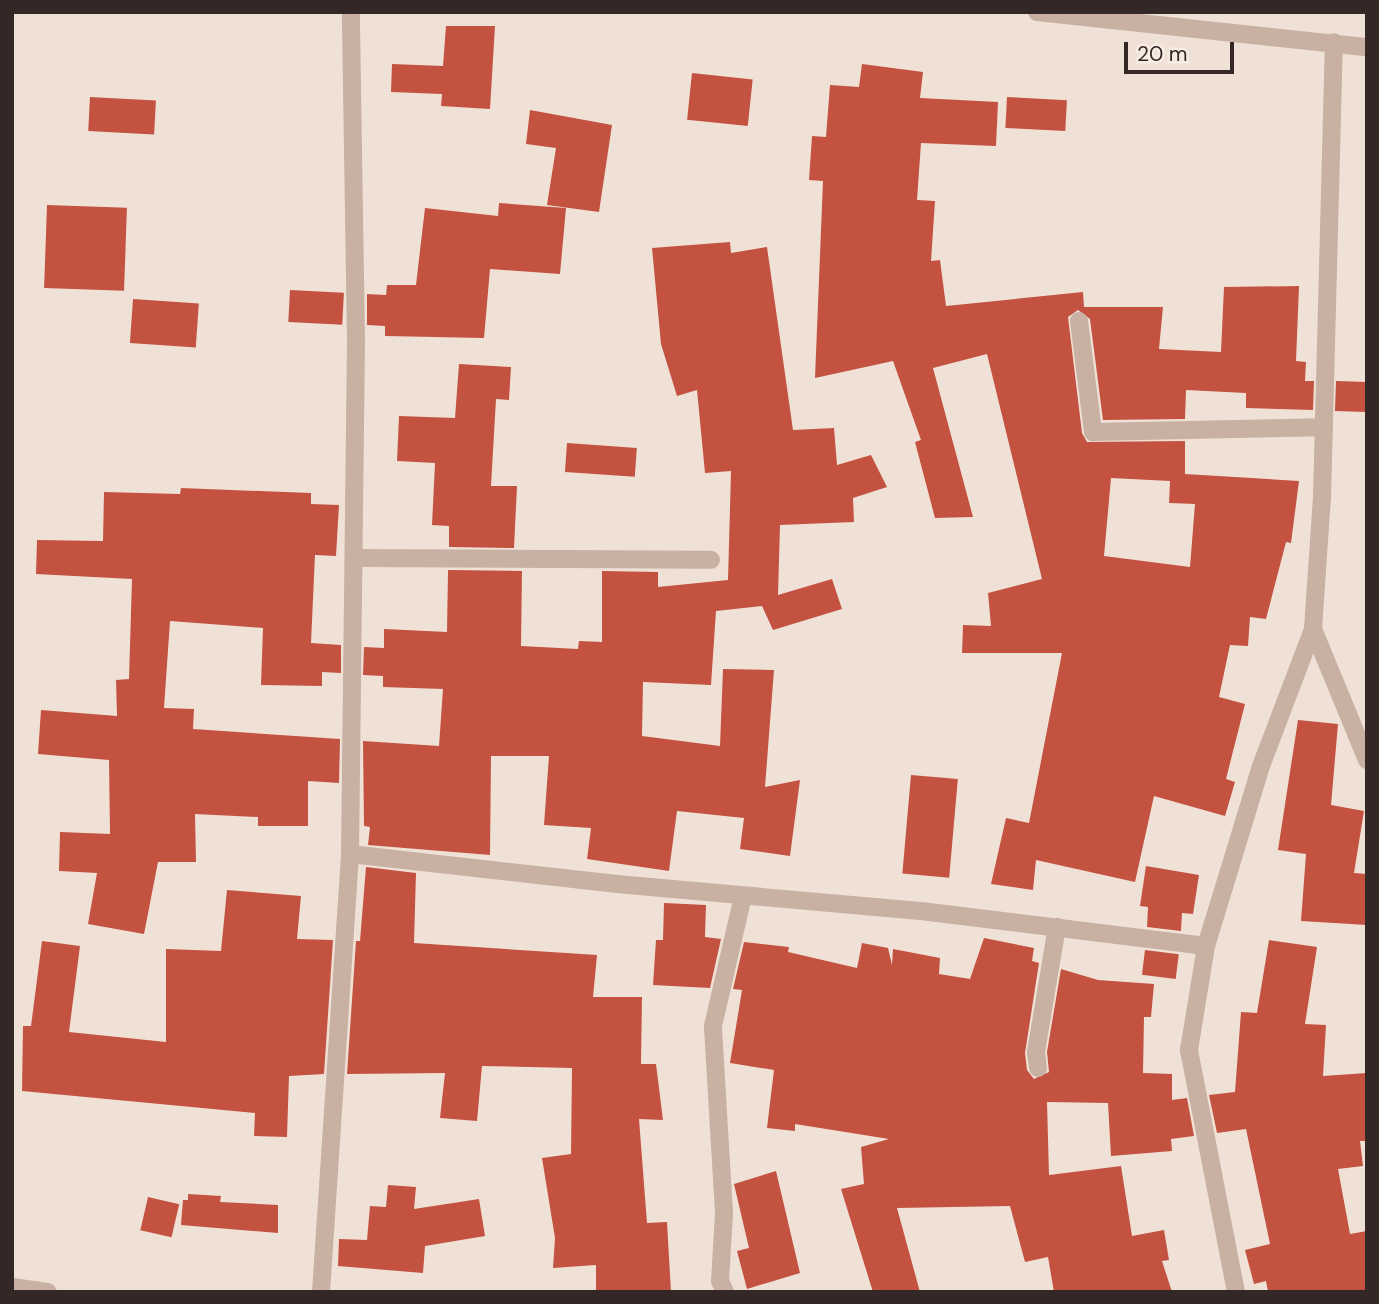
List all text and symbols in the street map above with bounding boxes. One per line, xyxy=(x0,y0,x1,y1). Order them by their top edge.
scale bar xyxy=(1127,28,1237,72)
text: 20 m xyxy=(1137,40,1188,68)

